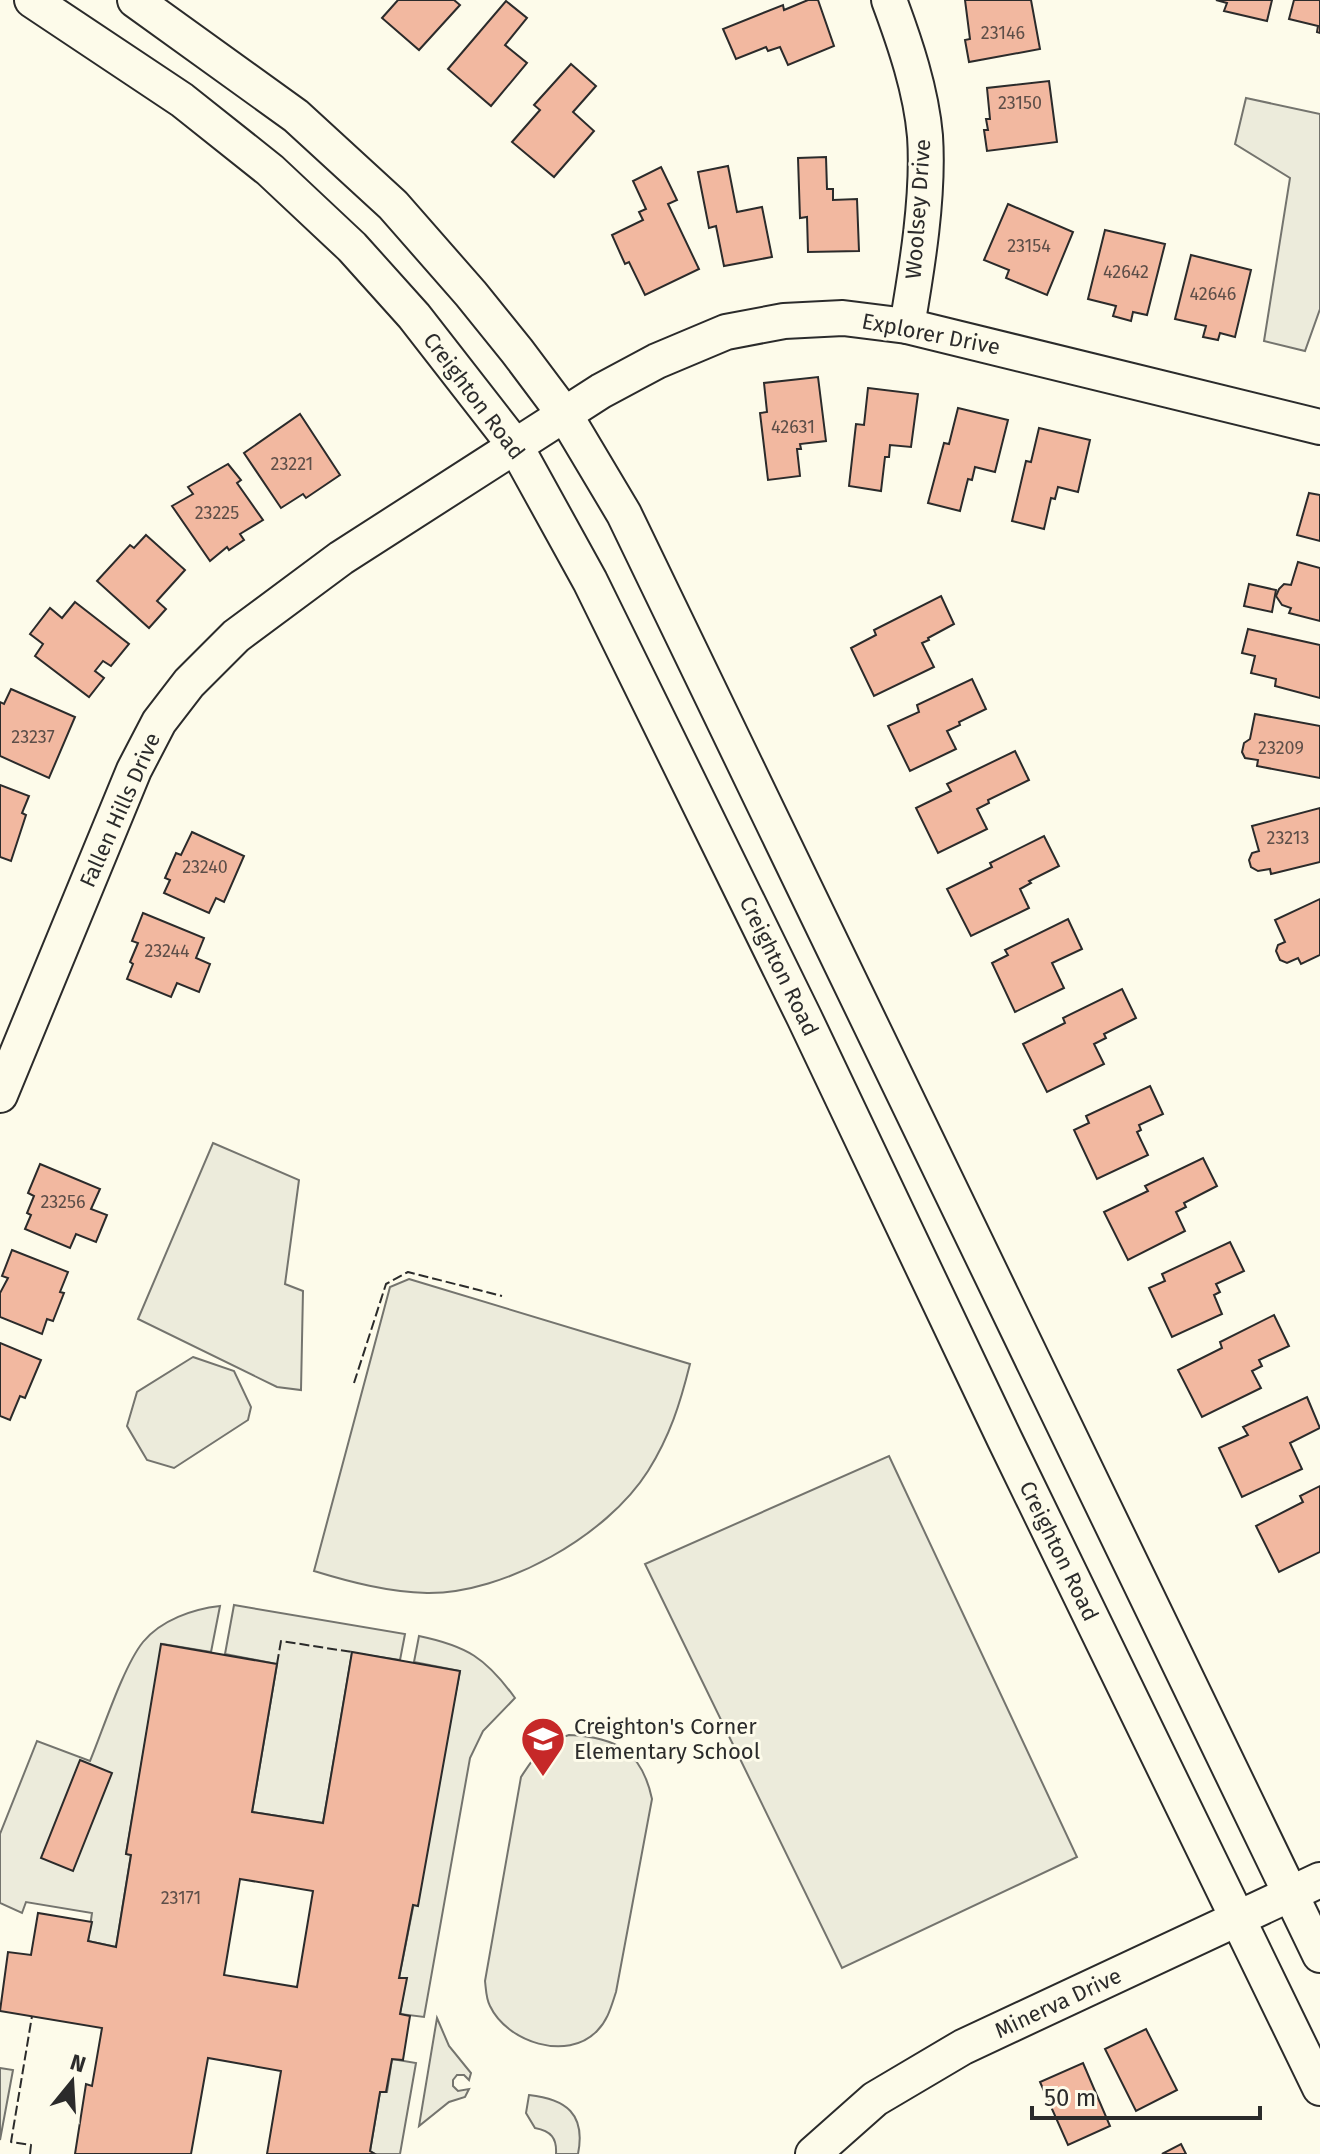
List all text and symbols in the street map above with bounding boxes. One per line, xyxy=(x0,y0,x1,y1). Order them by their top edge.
house number: 23146 xyxy=(981,22,1025,44)
house number: 23150 xyxy=(998,92,1042,114)
street label: Woolsey Drive xyxy=(900,138,936,280)
house number: 23154 xyxy=(1007,235,1051,257)
house number: 42642 xyxy=(1103,261,1149,283)
house number: 42646 xyxy=(1190,283,1236,305)
street label: Explorer Drive xyxy=(859,307,1003,361)
street label: Creighton Road xyxy=(417,327,531,465)
house number: 42631 xyxy=(771,416,815,438)
house number: 23221 xyxy=(271,453,313,475)
house number: 23225 xyxy=(195,502,239,524)
house number: 23237 xyxy=(11,726,55,748)
street label: Fallen Hills Drive xyxy=(74,728,166,892)
house number: 23209 xyxy=(1258,737,1304,759)
house number: 23213 xyxy=(1267,827,1309,849)
house number: 23240 xyxy=(182,856,228,878)
street label: Creighton Road xyxy=(733,892,825,1040)
house number: 23244 xyxy=(144,940,190,962)
house number: 23256 xyxy=(40,1191,86,1213)
street label: Creighton Road xyxy=(1013,1477,1105,1625)
place label: Creighton's Corner Elementary School xyxy=(574,1713,760,1765)
school or university icon: Creighton's Corner Elementary School xyxy=(519,1715,567,1778)
house number: 23171 xyxy=(161,1887,201,1909)
street label: Minerva Drive xyxy=(990,1962,1126,2044)
north arrow xyxy=(32,2042,112,2122)
text: N xyxy=(67,2048,89,2079)
scale bar xyxy=(1032,2070,1260,2120)
text: 50 m xyxy=(1044,2084,1096,2112)

